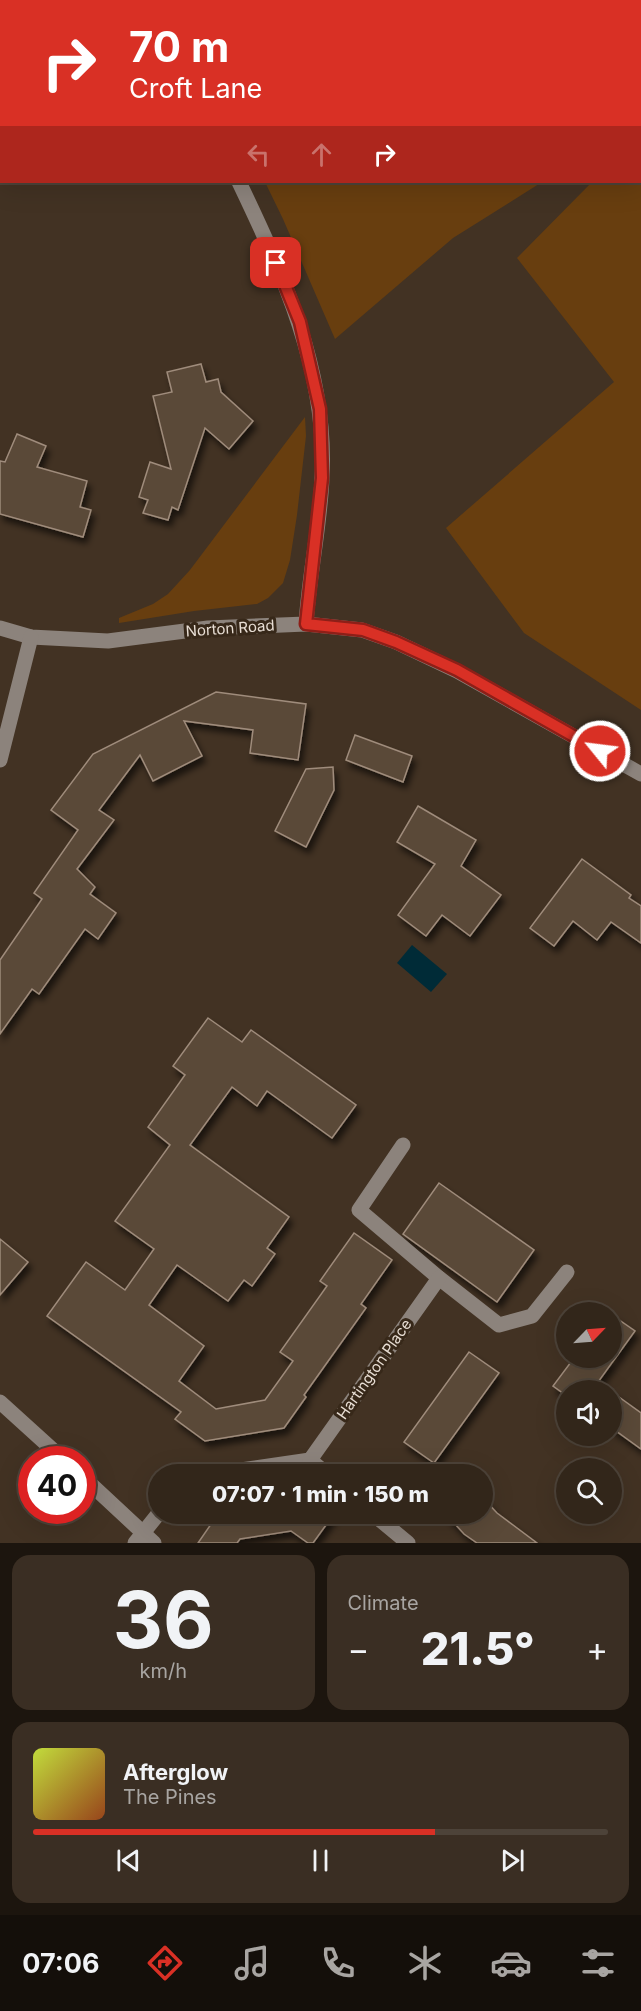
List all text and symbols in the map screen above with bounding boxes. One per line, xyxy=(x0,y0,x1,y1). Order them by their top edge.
text: 70 m xyxy=(129,21,229,72)
icon: right xyxy=(30,24,108,102)
text: Croft Lane xyxy=(129,72,262,105)
icon: left xyxy=(242,138,275,171)
icon: ahead xyxy=(305,138,338,171)
icon: right xyxy=(368,138,401,171)
pin xyxy=(250,237,301,288)
icon: arrive xyxy=(259,246,292,279)
street label: Norton Road xyxy=(185,615,275,641)
position arrow xyxy=(568,719,632,783)
north arrow xyxy=(556,1302,622,1368)
map controls xyxy=(556,1302,622,1524)
street label: Hartington Place xyxy=(332,1315,416,1423)
button: sound xyxy=(556,1380,622,1446)
speed limit sign: 40 xyxy=(18,1446,96,1524)
button: search xyxy=(556,1458,622,1524)
text: 07:07 · 1 min · 150 m xyxy=(212,1481,429,1507)
text: 36 xyxy=(113,1572,214,1667)
text: Climate xyxy=(348,1591,419,1615)
text: 21.5° xyxy=(421,1621,535,1676)
text: − xyxy=(348,1629,369,1669)
text: + xyxy=(586,1629,608,1669)
text: km/h xyxy=(139,1659,187,1683)
text: Afterglow xyxy=(123,1759,228,1785)
text: The Pines xyxy=(123,1785,217,1809)
icon: previous xyxy=(112,1844,145,1877)
icon: pause xyxy=(304,1844,337,1877)
icon: next xyxy=(496,1844,529,1877)
icon: directions xyxy=(144,1942,186,1984)
icon: music xyxy=(231,1942,273,1984)
icon: phone xyxy=(317,1942,359,1984)
icon: climate xyxy=(404,1942,446,1984)
icon: car xyxy=(490,1942,532,1984)
icon: filters xyxy=(577,1942,619,1984)
text: 07:06 xyxy=(22,1947,100,1980)

